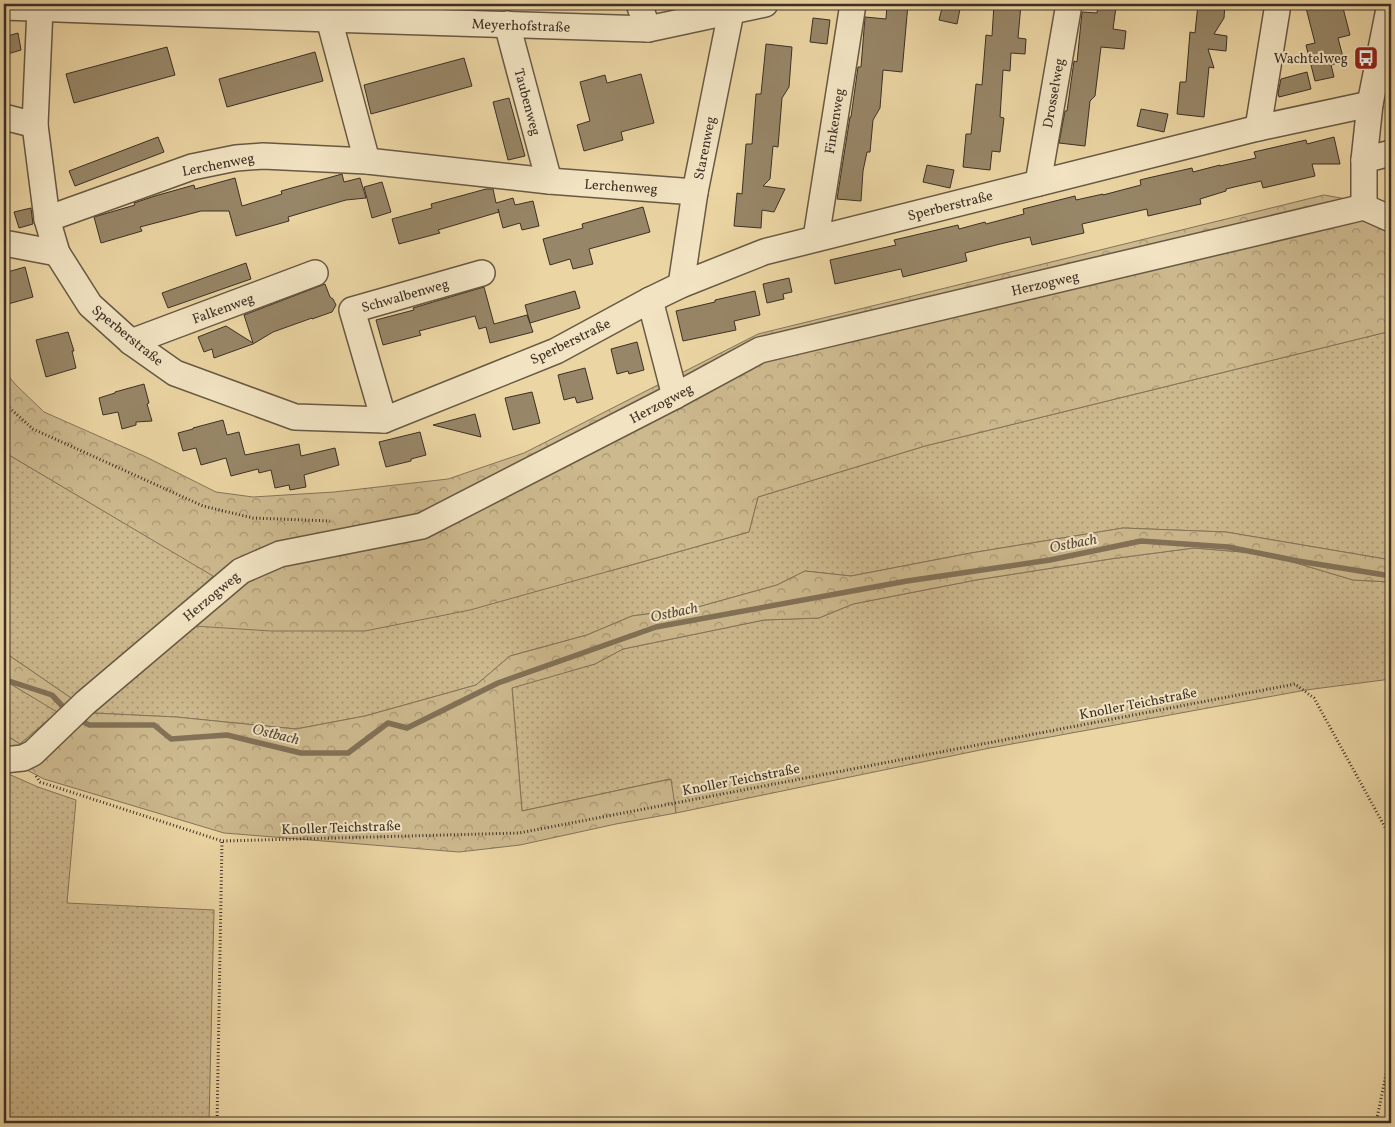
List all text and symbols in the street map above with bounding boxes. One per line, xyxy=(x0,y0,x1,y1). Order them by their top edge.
street label: Meyerhofstraße xyxy=(471,15,571,38)
bus stop icon: Wachtelweg xyxy=(1353,45,1379,71)
place label: Wachtelweg xyxy=(1274,50,1348,69)
street label: Drosselweg xyxy=(1039,57,1070,130)
street label: Taubenweg xyxy=(508,67,545,138)
street label: Finkenweg xyxy=(821,87,850,155)
street label: Starenweg xyxy=(690,115,721,182)
street label: Lerchenweg xyxy=(180,149,256,182)
street label: Lerchenweg xyxy=(584,175,658,200)
street label: Sperberstraße xyxy=(906,187,995,226)
street label: Herzogweg xyxy=(1010,267,1081,301)
street label: Schwalbenweg xyxy=(360,275,451,318)
street label: Falkenweg xyxy=(190,289,257,329)
street label: Sperberstraße xyxy=(87,301,167,371)
street label: Sperberstraße xyxy=(527,315,614,370)
street label: Herzogweg xyxy=(627,380,697,429)
water label: Ostbach xyxy=(1048,530,1099,559)
street label: Herzogweg xyxy=(179,568,245,627)
water label: Ostbach xyxy=(649,598,700,629)
street label: Knoller Teichstraße xyxy=(1078,684,1199,725)
water label: Ostbach xyxy=(250,719,301,751)
street label: Knoller Teichstraße xyxy=(681,760,802,801)
street label: Knoller Teichstraße xyxy=(281,817,401,840)

